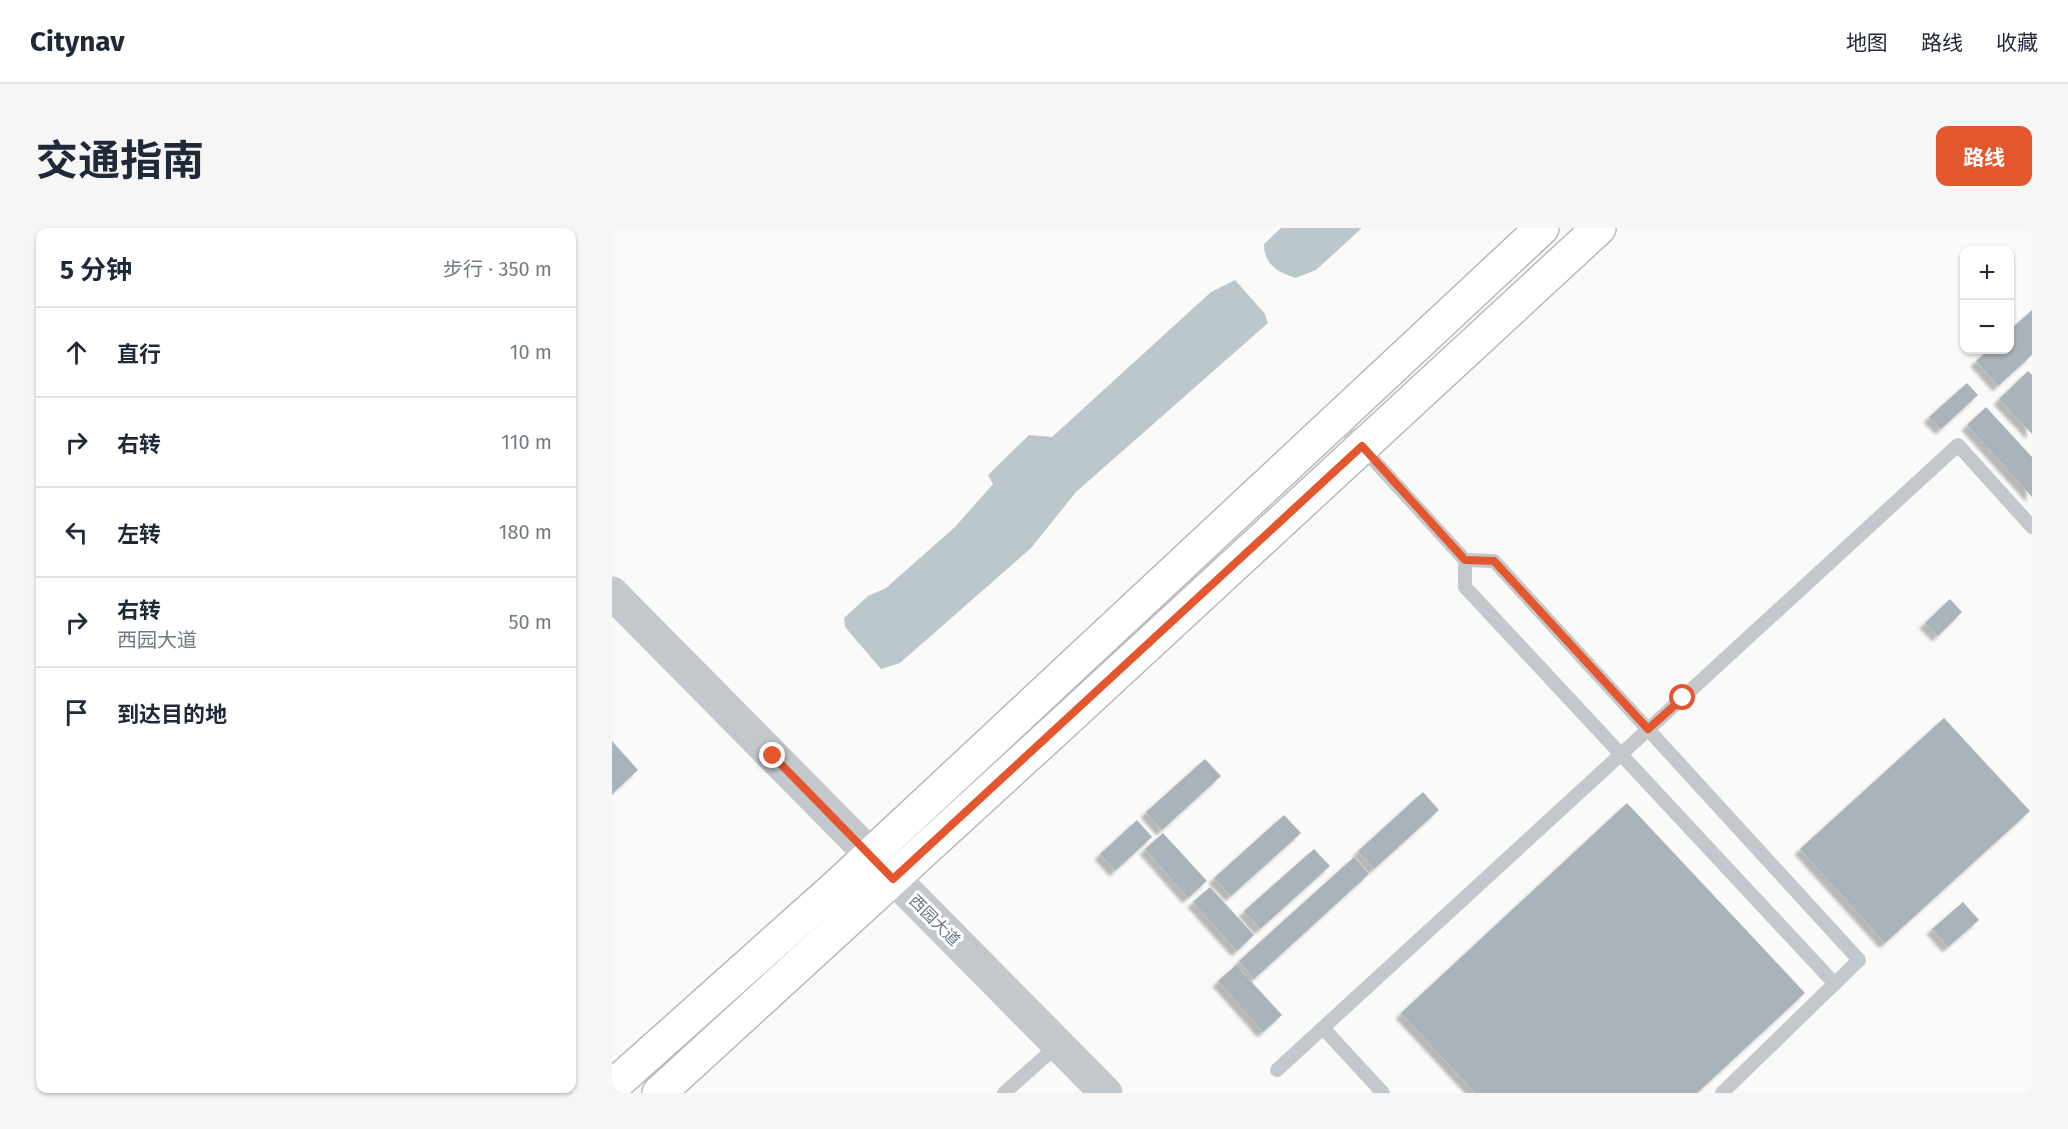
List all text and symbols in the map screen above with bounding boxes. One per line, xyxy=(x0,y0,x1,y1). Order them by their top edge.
text: Citynav xyxy=(30,25,125,58)
text: 地图 xyxy=(1846,30,1888,56)
text: 路线 xyxy=(1921,30,1963,56)
text: 收藏 xyxy=(1996,30,2038,56)
button: 路线 xyxy=(1936,126,2032,186)
text: 交通指南 xyxy=(36,136,204,186)
map controls xyxy=(1960,246,2014,354)
button: + xyxy=(1960,246,2014,300)
text: 5 分钟 xyxy=(60,255,132,286)
text: 步行 · 350 m xyxy=(443,257,552,281)
button: − xyxy=(1960,300,2014,354)
icon: ahead xyxy=(60,336,93,369)
text: 10 m xyxy=(510,340,552,364)
text: 直行 xyxy=(117,341,161,368)
icon: right xyxy=(60,426,93,459)
text: 110 m xyxy=(501,430,552,454)
text: 右转 xyxy=(117,431,161,458)
icon: left xyxy=(60,516,93,549)
text: 180 m xyxy=(499,520,552,544)
text: 左转 xyxy=(117,521,161,548)
text: 右转 xyxy=(117,597,161,624)
icon: right xyxy=(60,606,93,639)
text: 50 m xyxy=(508,610,552,634)
text: 西园大道 xyxy=(117,628,197,652)
route start xyxy=(1669,684,1695,710)
icon: arrive xyxy=(60,696,93,729)
text: 到达目的地 xyxy=(117,701,227,728)
route end xyxy=(759,742,785,768)
street label: 西园大道 xyxy=(905,891,964,950)

